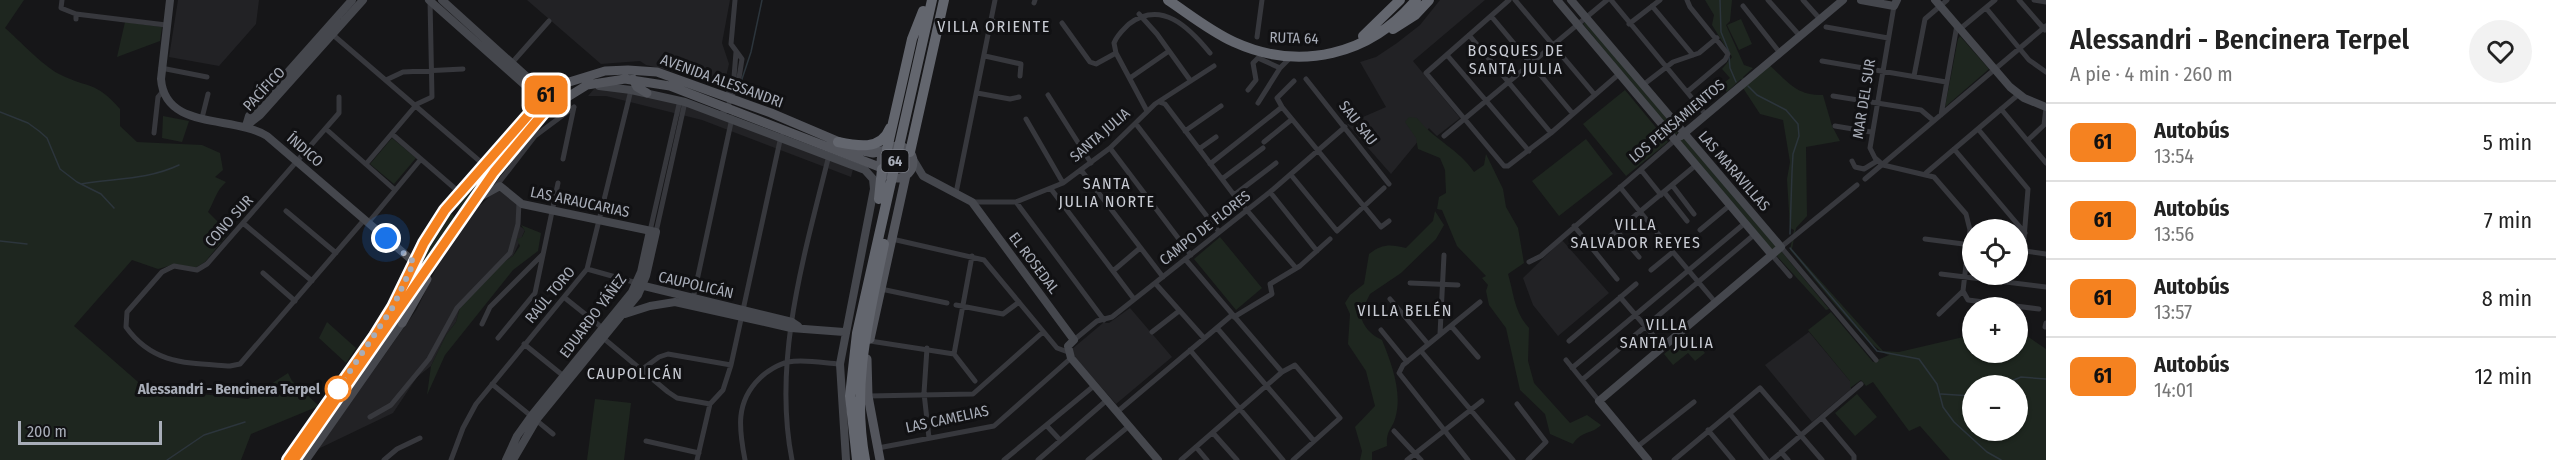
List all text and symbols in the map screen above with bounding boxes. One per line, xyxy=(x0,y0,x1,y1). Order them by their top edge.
district label: VILLA ORIENTE xyxy=(937,17,1051,36)
button: heart xyxy=(2469,20,2532,83)
text: Alessandri - Bencinera Terpel xyxy=(2070,23,2409,56)
street label: RUTA 64 xyxy=(1269,28,1319,48)
district label: BOSQUES DE SANTA JULIA xyxy=(1467,41,1565,78)
street label: AVENIDA ALESSANDRI xyxy=(658,50,786,112)
street label: MAR DEL SUR xyxy=(1849,58,1879,140)
text: A pie · 4 min · 260 m xyxy=(2070,62,2233,86)
street label: PACÍFICO xyxy=(239,63,289,115)
line badge: 61 xyxy=(519,76,573,115)
street label: LOS PENSAMIENTOS xyxy=(1625,76,1729,166)
text: 61 xyxy=(537,82,555,108)
street label: SAU SAU xyxy=(1335,97,1381,149)
street label: SANTA JULIA xyxy=(1066,104,1134,166)
text: Autobús xyxy=(2154,117,2229,144)
street label: LAS MARAVILLAS xyxy=(1694,127,1774,215)
street label: ÍNDICO xyxy=(283,129,327,171)
text: 61 xyxy=(2094,129,2112,155)
text: 5 min xyxy=(2483,129,2532,156)
text: 13:54 xyxy=(2154,144,2194,168)
road number: 64 xyxy=(882,150,908,172)
district label: SANTA JULIA NORTE xyxy=(1059,174,1155,211)
street label: LAS ARAUCARIAS xyxy=(529,183,631,221)
street label: CAMPO DE FLORES xyxy=(1156,187,1254,269)
street label: CONO SUR xyxy=(201,191,257,251)
text: Autobús xyxy=(2154,195,2229,222)
text: 61 xyxy=(2094,207,2112,233)
text: 7 min xyxy=(2484,207,2532,234)
district label: VILLA SALVADOR REYES xyxy=(1571,215,1701,252)
map controls xyxy=(1962,219,2028,441)
button: locate xyxy=(1962,219,2028,285)
text: 13:56 xyxy=(2154,222,2194,246)
your location xyxy=(371,223,401,253)
street label: EL ROSEDAL xyxy=(1005,229,1063,298)
street label: RAÚL TORO xyxy=(521,263,579,327)
street label: CAUPOLICÁN xyxy=(657,268,735,302)
street label: EDUARDO YÁÑEZ xyxy=(556,271,630,361)
text: Autobús xyxy=(2154,273,2229,300)
text: 61 xyxy=(2094,285,2112,311)
text: 8 min xyxy=(2482,285,2532,312)
button: + xyxy=(1962,297,2028,363)
text: 13:57 xyxy=(2154,300,2192,324)
district label: VILLA BELÉN xyxy=(1357,301,1453,320)
district label: VILLA SANTA JULIA xyxy=(1620,315,1714,352)
text: Autobús xyxy=(2154,351,2229,378)
text: 61 xyxy=(2094,363,2112,389)
text: 12 min xyxy=(2474,363,2532,390)
district label: CAUPOLICÁN xyxy=(587,364,683,383)
button: − xyxy=(1962,375,2028,441)
marker: Alessandri - Bencinera Terpel xyxy=(325,376,351,402)
text: 14:01 xyxy=(2154,378,2193,402)
place label: Alessandri - Bencinera Terpel xyxy=(137,380,321,398)
street label: LAS CAMELIAS xyxy=(904,401,990,437)
scale bar xyxy=(18,418,162,446)
text: 200 m xyxy=(27,422,67,441)

